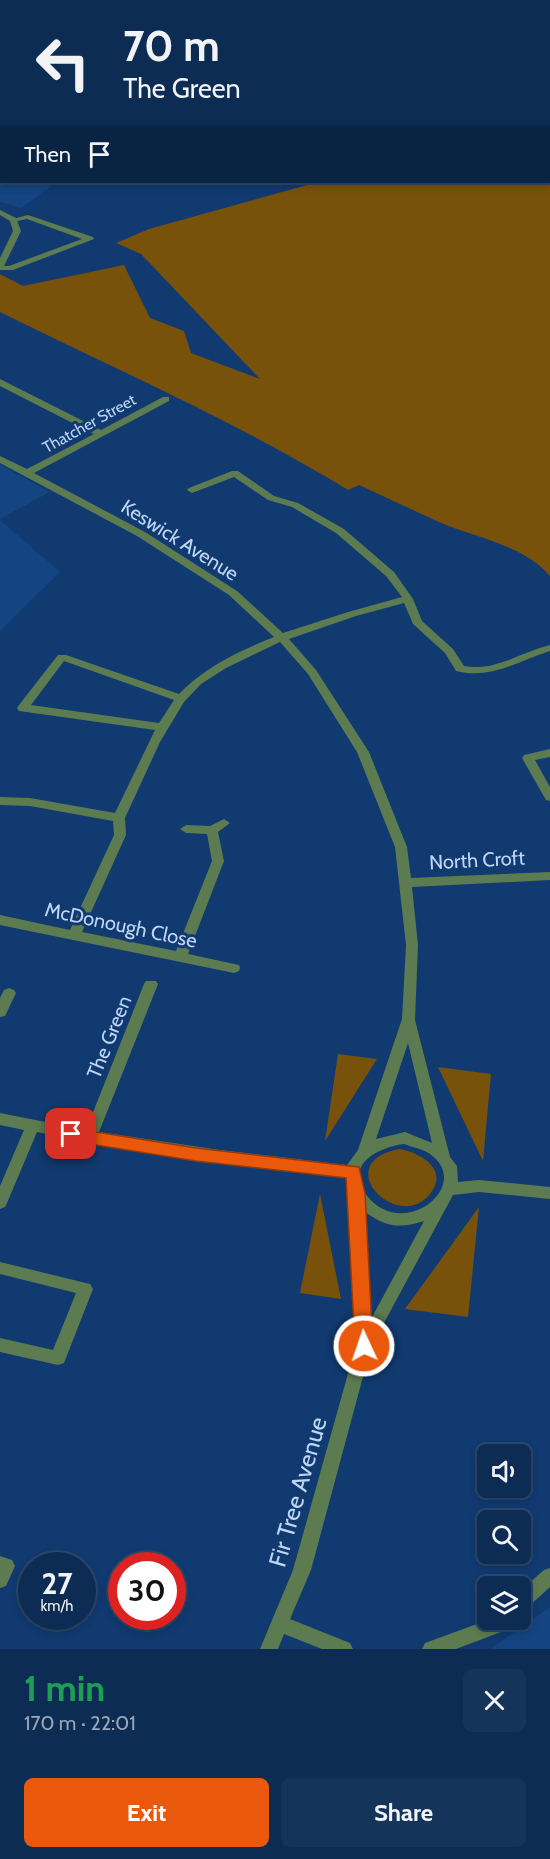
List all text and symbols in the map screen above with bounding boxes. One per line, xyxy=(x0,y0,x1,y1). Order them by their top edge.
text: 70 m xyxy=(123,20,220,72)
icon: left xyxy=(24,24,102,102)
text: The Green xyxy=(123,72,241,105)
icon: arrive xyxy=(83,138,116,171)
text: Then xyxy=(24,141,71,168)
street label: Thatcher Street xyxy=(39,390,140,457)
street label: Keswick Avenue xyxy=(117,494,243,586)
street label: North Croft xyxy=(429,845,526,874)
street label: McDonough Close xyxy=(43,897,199,953)
street label: The Green xyxy=(82,992,136,1082)
pin xyxy=(45,1108,96,1159)
icon: arrive xyxy=(54,1117,87,1150)
position arrow xyxy=(332,1314,396,1378)
street label: Fir Tree Avenue xyxy=(262,1414,333,1570)
map controls xyxy=(477,1444,531,1630)
button: sound xyxy=(477,1444,531,1498)
button: search xyxy=(477,1510,531,1564)
speed limit sign: 30 xyxy=(108,1552,186,1630)
text: 27 xyxy=(41,1565,73,1602)
button: layers xyxy=(477,1576,531,1630)
text: km/h xyxy=(41,1597,73,1615)
text: 1 min xyxy=(24,1666,105,1710)
button: close xyxy=(463,1669,526,1732)
text: 170 m · 22:01 xyxy=(24,1711,136,1735)
button: Exit xyxy=(24,1778,269,1847)
button: Share xyxy=(281,1778,526,1847)

